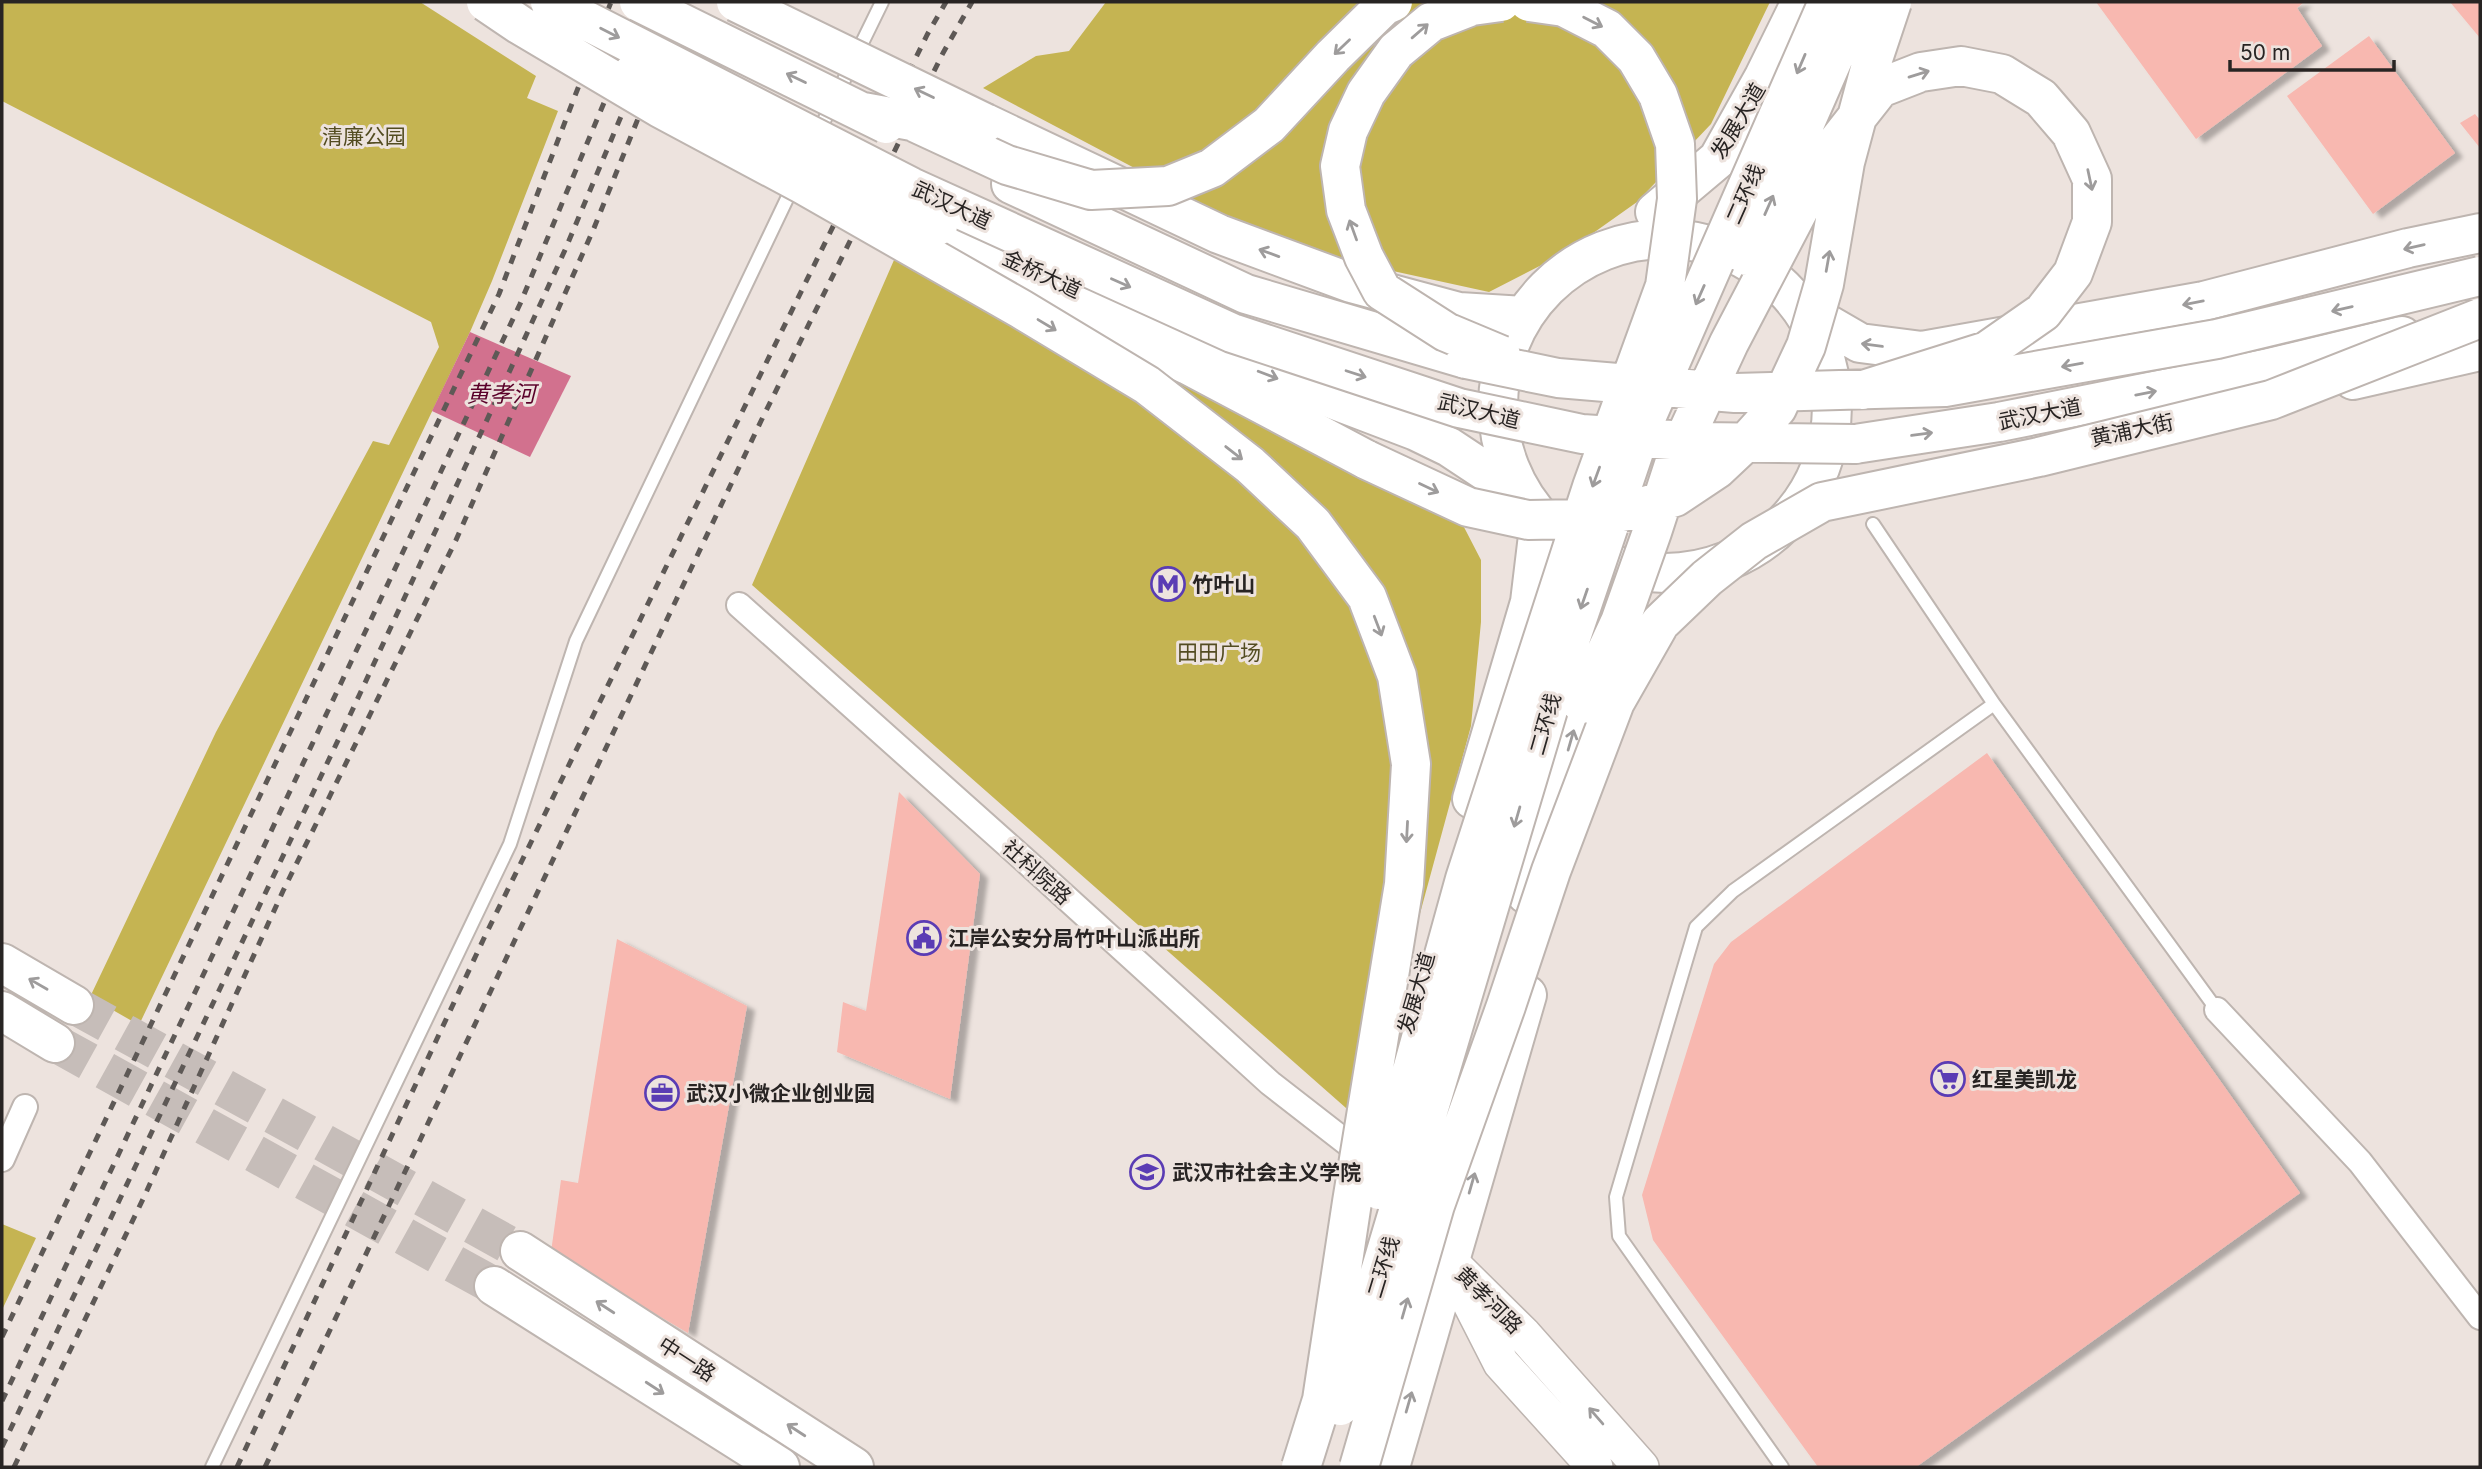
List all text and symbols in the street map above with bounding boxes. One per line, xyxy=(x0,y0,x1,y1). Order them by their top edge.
one-way arrow xyxy=(1583,16,1603,30)
one-way arrow xyxy=(1411,23,1429,39)
one-way arrow xyxy=(599,27,620,41)
scale bar xyxy=(2230,28,2394,72)
one-way arrow xyxy=(1334,39,1351,56)
text: 50 m xyxy=(2240,40,2290,65)
one-way arrow xyxy=(1794,53,1807,75)
one-way arrow xyxy=(1908,66,1930,79)
one-way arrow xyxy=(786,71,807,85)
street label: 发展大道 xyxy=(1706,79,1770,163)
one-way arrow xyxy=(914,86,935,100)
park label: 清廉公园 xyxy=(322,124,406,149)
street label: 二环线 xyxy=(1721,160,1769,228)
one-way arrow xyxy=(2083,168,2097,191)
street label: 武汉大道 xyxy=(909,176,995,234)
one-way arrow xyxy=(1763,195,1776,216)
one-way arrow xyxy=(1346,220,1359,242)
one-way arrow xyxy=(2403,241,2426,255)
street label: 金桥大道 xyxy=(999,245,1085,303)
one-way arrow xyxy=(1258,245,1280,258)
one-way arrow xyxy=(1822,250,1835,273)
one-way arrow xyxy=(1110,276,1131,290)
one-way arrow xyxy=(1693,284,1706,306)
one-way arrow xyxy=(2182,297,2205,310)
one-way arrow xyxy=(2331,303,2354,316)
one-way arrow xyxy=(1037,318,1057,332)
one-way arrow xyxy=(1861,338,1884,351)
one-way arrow xyxy=(2061,358,2084,372)
one-way arrow xyxy=(1344,369,1366,381)
one-way arrow xyxy=(1257,370,1278,382)
water label: 黄孝河 xyxy=(467,380,540,408)
one-way arrow xyxy=(2134,385,2157,399)
street label: 武汉大道 xyxy=(1435,389,1523,433)
street label: 武汉大道 xyxy=(1996,394,2084,434)
street label: 黄浦大街 xyxy=(2088,409,2176,451)
one-way arrow xyxy=(1910,427,1933,440)
one-way arrow xyxy=(1225,446,1243,461)
one-way arrow xyxy=(1589,466,1601,488)
one-way arrow xyxy=(1418,482,1439,496)
metro station icon: 竹叶山 xyxy=(1149,565,1187,603)
place label: 竹叶山 xyxy=(1192,572,1255,597)
one-way arrow xyxy=(1577,588,1589,610)
one-way arrow xyxy=(1373,614,1385,636)
park label: 田田广场 xyxy=(1177,640,1261,665)
street label: 二环线 xyxy=(1524,690,1566,758)
one-way arrow xyxy=(1566,730,1579,752)
one-way arrow xyxy=(1510,805,1523,827)
one-way arrow xyxy=(1401,820,1414,843)
street label: 社科院路 xyxy=(997,835,1077,909)
public building icon: 江岸公安分局竹叶山派出所 xyxy=(905,919,943,957)
place label: 江岸公安分局竹叶山派出所 xyxy=(948,926,1200,951)
street label: 发展大道 xyxy=(1392,949,1440,1037)
one-way arrow xyxy=(28,977,48,991)
supermarket icon: 红星美凯龙 xyxy=(1929,1060,1967,1098)
place label: 红星美凯龙 xyxy=(1972,1067,2077,1092)
office icon: 武汉小微企业创业园 xyxy=(643,1074,681,1112)
place label: 武汉小微企业创业园 xyxy=(686,1081,875,1106)
school or university icon: 武汉市社会主义学院 xyxy=(1128,1153,1166,1191)
place label: 武汉市社会主义学院 xyxy=(1172,1160,1361,1185)
one-way arrow xyxy=(1467,1172,1480,1194)
street label: 二环线 xyxy=(1362,1233,1404,1301)
street label: 黄孝河路 xyxy=(1450,1261,1528,1339)
one-way arrow xyxy=(1399,1297,1412,1319)
one-way arrow xyxy=(596,1299,616,1313)
street label: 中一路 xyxy=(654,1331,720,1387)
one-way arrow xyxy=(645,1381,665,1395)
one-way arrow xyxy=(1403,1391,1416,1413)
one-way arrow xyxy=(1587,1408,1604,1425)
one-way arrow xyxy=(787,1423,807,1437)

